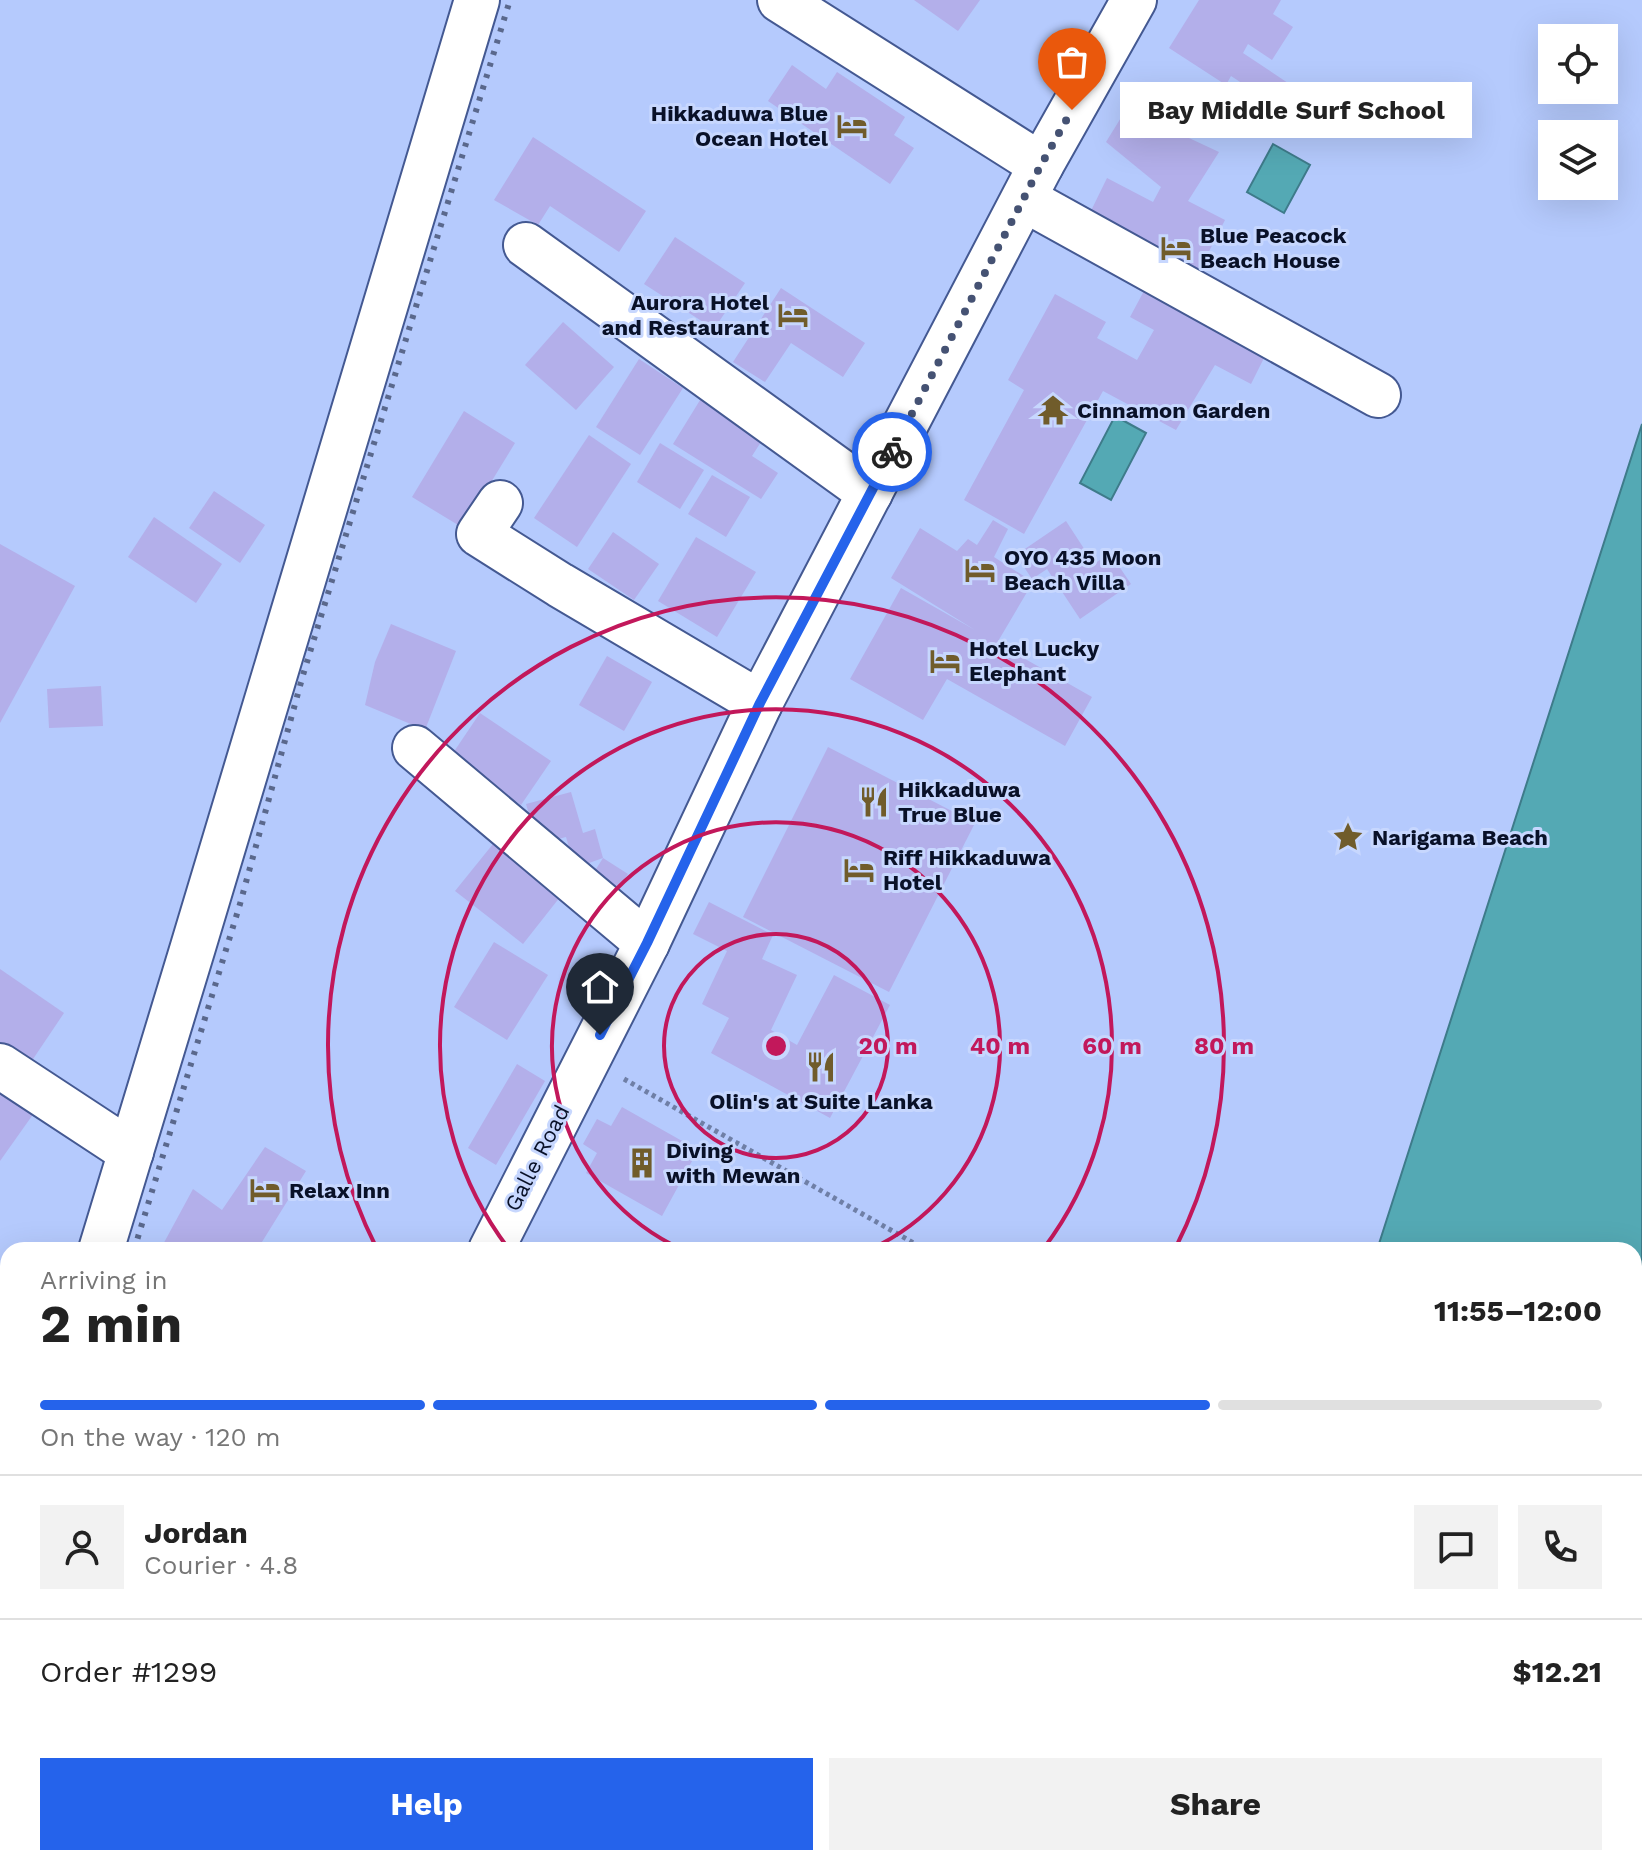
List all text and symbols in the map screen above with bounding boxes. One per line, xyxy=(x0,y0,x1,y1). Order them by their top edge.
map controls xyxy=(1538,24,1618,200)
button: locate xyxy=(1538,24,1618,104)
pin xyxy=(1038,28,1106,110)
icon: bag xyxy=(1050,40,1094,84)
callout: Bay Middle Surf School xyxy=(1120,82,1472,138)
text: Bay Middle Surf School xyxy=(1147,95,1445,125)
place label: Hikkaduwa Blue Ocean Hotel xyxy=(651,101,829,151)
hotel icon: Hikkaduwa Blue Ocean Hotel xyxy=(835,109,869,143)
button: layers xyxy=(1538,120,1618,200)
place label: Blue Peacock Beach House xyxy=(1200,223,1347,273)
hotel icon: Blue Peacock Beach House xyxy=(1159,231,1193,265)
place label: Aurora Hotel and Restaurant xyxy=(602,290,770,340)
hotel icon: Aurora Hotel and Restaurant xyxy=(776,298,810,332)
temple icon: Cinnamon Garden xyxy=(1036,393,1070,427)
place label: Cinnamon Garden xyxy=(1077,398,1270,423)
courier xyxy=(852,412,932,492)
icon: bike xyxy=(870,430,914,474)
place label: OYO 435 Moon Beach Villa xyxy=(1004,545,1161,595)
hotel icon: OYO 435 Moon Beach Villa xyxy=(963,553,997,587)
place label: Hotel Lucky Elephant xyxy=(969,636,1100,686)
hotel icon: Hotel Lucky Elephant xyxy=(928,644,962,678)
place label: Hikkaduwa True Blue xyxy=(898,777,1021,827)
restaurant icon: Hikkaduwa True Blue xyxy=(857,785,891,819)
place icon: Narigama Beach xyxy=(1331,820,1365,854)
place label: Narigama Beach xyxy=(1372,825,1548,850)
place label: Riff Hikkaduwa Hotel xyxy=(883,845,1051,895)
hotel icon: Riff Hikkaduwa Hotel xyxy=(842,853,876,887)
pin xyxy=(566,953,634,1035)
icon: home xyxy=(578,965,622,1009)
centre of rings xyxy=(762,1032,790,1060)
text: 20 m xyxy=(858,1032,918,1060)
text: 40 m xyxy=(970,1032,1030,1060)
text: 60 m xyxy=(1082,1032,1142,1060)
text: 80 m xyxy=(1194,1032,1254,1060)
restaurant icon: Olin's at Suite Lanka xyxy=(804,1050,838,1084)
place label: Olin's at Suite Lanka xyxy=(709,1089,933,1114)
street label: Galle Road xyxy=(500,1101,574,1215)
place label: Diving with Mewan xyxy=(666,1138,800,1188)
building icon: Diving with Mewan xyxy=(625,1146,659,1180)
hotel icon: Relax Inn xyxy=(248,1173,282,1207)
place label: Relax Inn xyxy=(289,1178,390,1203)
text: Arriving in xyxy=(40,1265,168,1295)
text: 11:55–12:00 xyxy=(1434,1293,1602,1328)
text: 2 min xyxy=(40,1294,182,1355)
text: On the way · 120 m xyxy=(40,1422,280,1452)
button: person xyxy=(40,1505,124,1589)
button: chat xyxy=(1414,1505,1498,1589)
button: phone xyxy=(1518,1505,1602,1589)
text: Jordan xyxy=(144,1515,248,1550)
text: Courier · 4.8 xyxy=(144,1550,298,1580)
text: Order #1299 xyxy=(40,1654,217,1689)
text: $12.21 xyxy=(1512,1654,1602,1689)
button: Help xyxy=(40,1758,813,1850)
button: Share xyxy=(829,1758,1602,1850)

